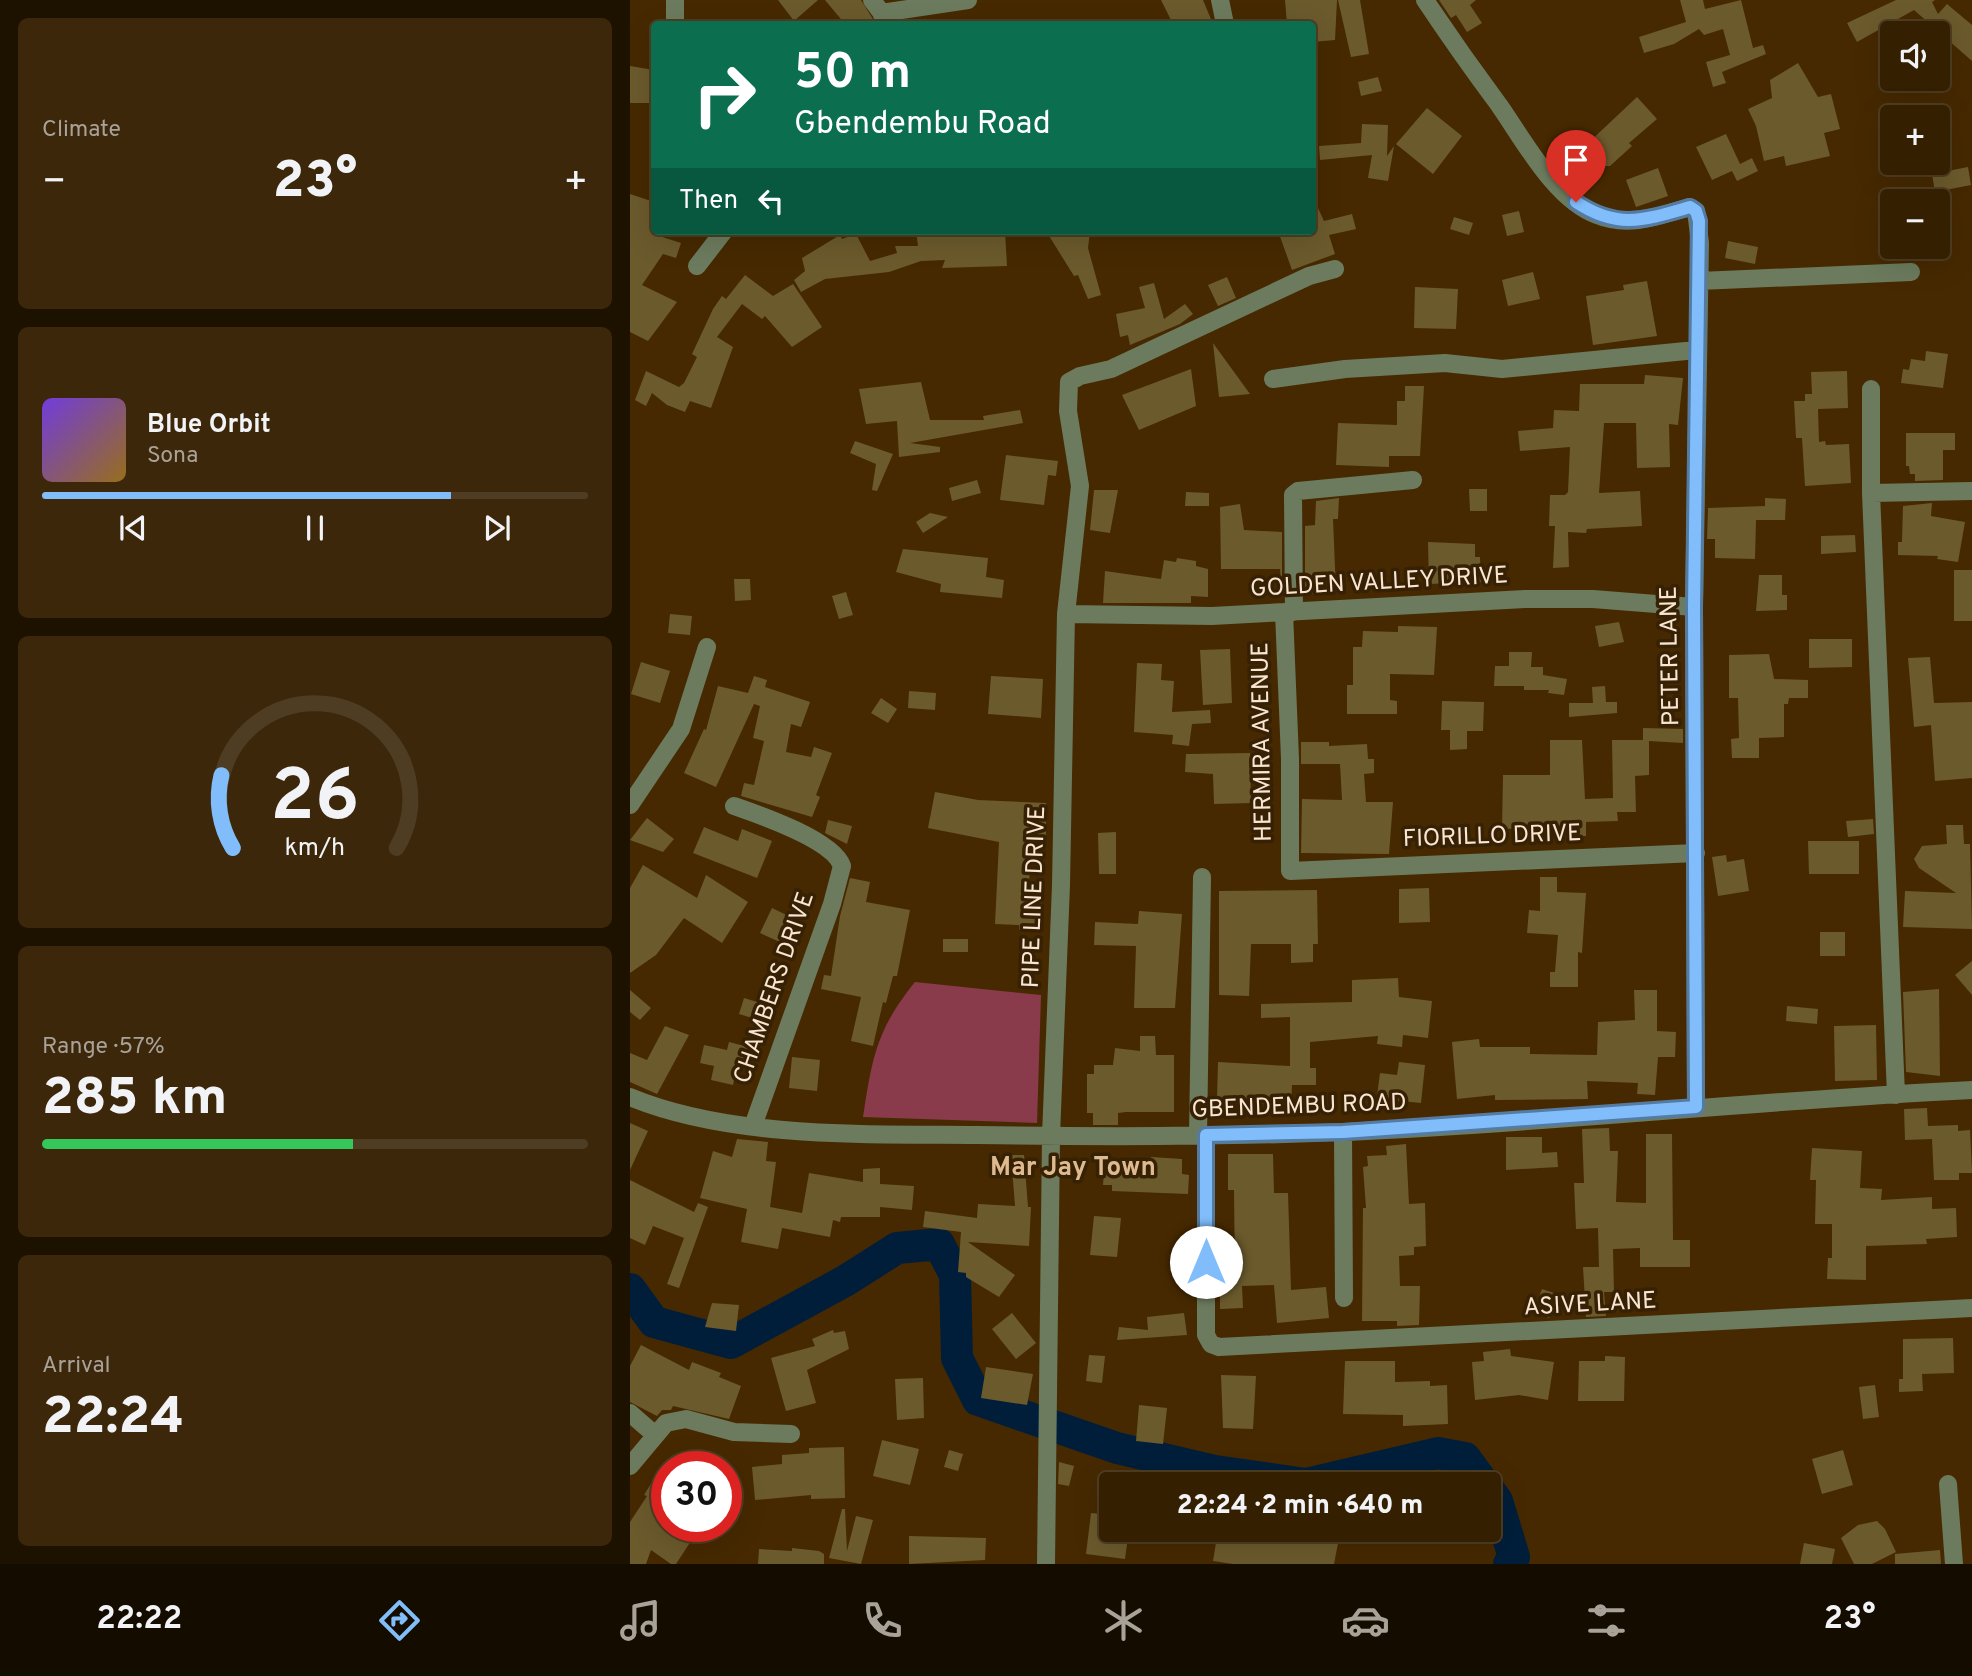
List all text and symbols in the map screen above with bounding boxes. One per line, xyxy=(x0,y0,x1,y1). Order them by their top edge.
map controls xyxy=(1880,21,1950,259)
button: sound xyxy=(1880,21,1950,91)
text: 50 m xyxy=(794,44,911,106)
icon: right xyxy=(679,49,770,140)
text: Gbendembu Road xyxy=(794,105,1051,145)
button: + xyxy=(1880,105,1950,175)
text: Climate xyxy=(42,116,121,145)
pin xyxy=(1546,130,1606,202)
icon: arrive xyxy=(1557,141,1595,179)
text: 23° xyxy=(273,150,357,216)
text: − xyxy=(42,159,67,208)
text: + xyxy=(563,159,588,208)
icon: left xyxy=(752,182,790,220)
text: Then xyxy=(679,185,738,218)
button: − xyxy=(1880,189,1950,259)
text: Blue Orbit xyxy=(147,409,271,442)
text: Sona xyxy=(147,442,198,471)
icon: previous xyxy=(114,509,152,547)
icon: pause xyxy=(296,509,334,547)
icon: next xyxy=(478,509,516,547)
street label: GOLDEN VALLEY DRIVE xyxy=(1249,561,1509,605)
street label: PETER LANE xyxy=(1655,586,1687,726)
street label: HERMIRA AVENUE xyxy=(1246,642,1280,842)
text: 26 xyxy=(270,754,360,846)
street label: PIPE LINE DRIVE xyxy=(1017,805,1053,989)
street label: FIORILLO DRIVE xyxy=(1402,819,1582,855)
text: km/h xyxy=(285,833,345,865)
street label: CHAMBERS DRIVE xyxy=(728,888,822,1088)
text: Range · 57% xyxy=(42,1033,165,1062)
text: 285 km xyxy=(42,1067,227,1133)
street label: GBENDEMBU ROAD xyxy=(1191,1088,1407,1126)
district label: Mar Jay Town xyxy=(990,1152,1156,1185)
position arrow xyxy=(1169,1225,1243,1299)
street label: ASIVE LANE xyxy=(1523,1287,1657,1323)
text: Arrival xyxy=(42,1352,111,1381)
text: 22:24 xyxy=(42,1386,184,1452)
speed limit sign: 30 xyxy=(651,1451,742,1542)
text: 22:24 · 2 min · 640 m xyxy=(1177,1490,1423,1523)
icon: directions xyxy=(375,1596,424,1645)
icon: music xyxy=(616,1596,665,1645)
icon: phone xyxy=(858,1596,907,1645)
icon: climate xyxy=(1099,1596,1148,1645)
icon: car xyxy=(1341,1596,1390,1645)
icon: filters xyxy=(1582,1596,1631,1645)
text: 22:22 xyxy=(96,1600,182,1640)
text: 23° xyxy=(1824,1600,1876,1640)

